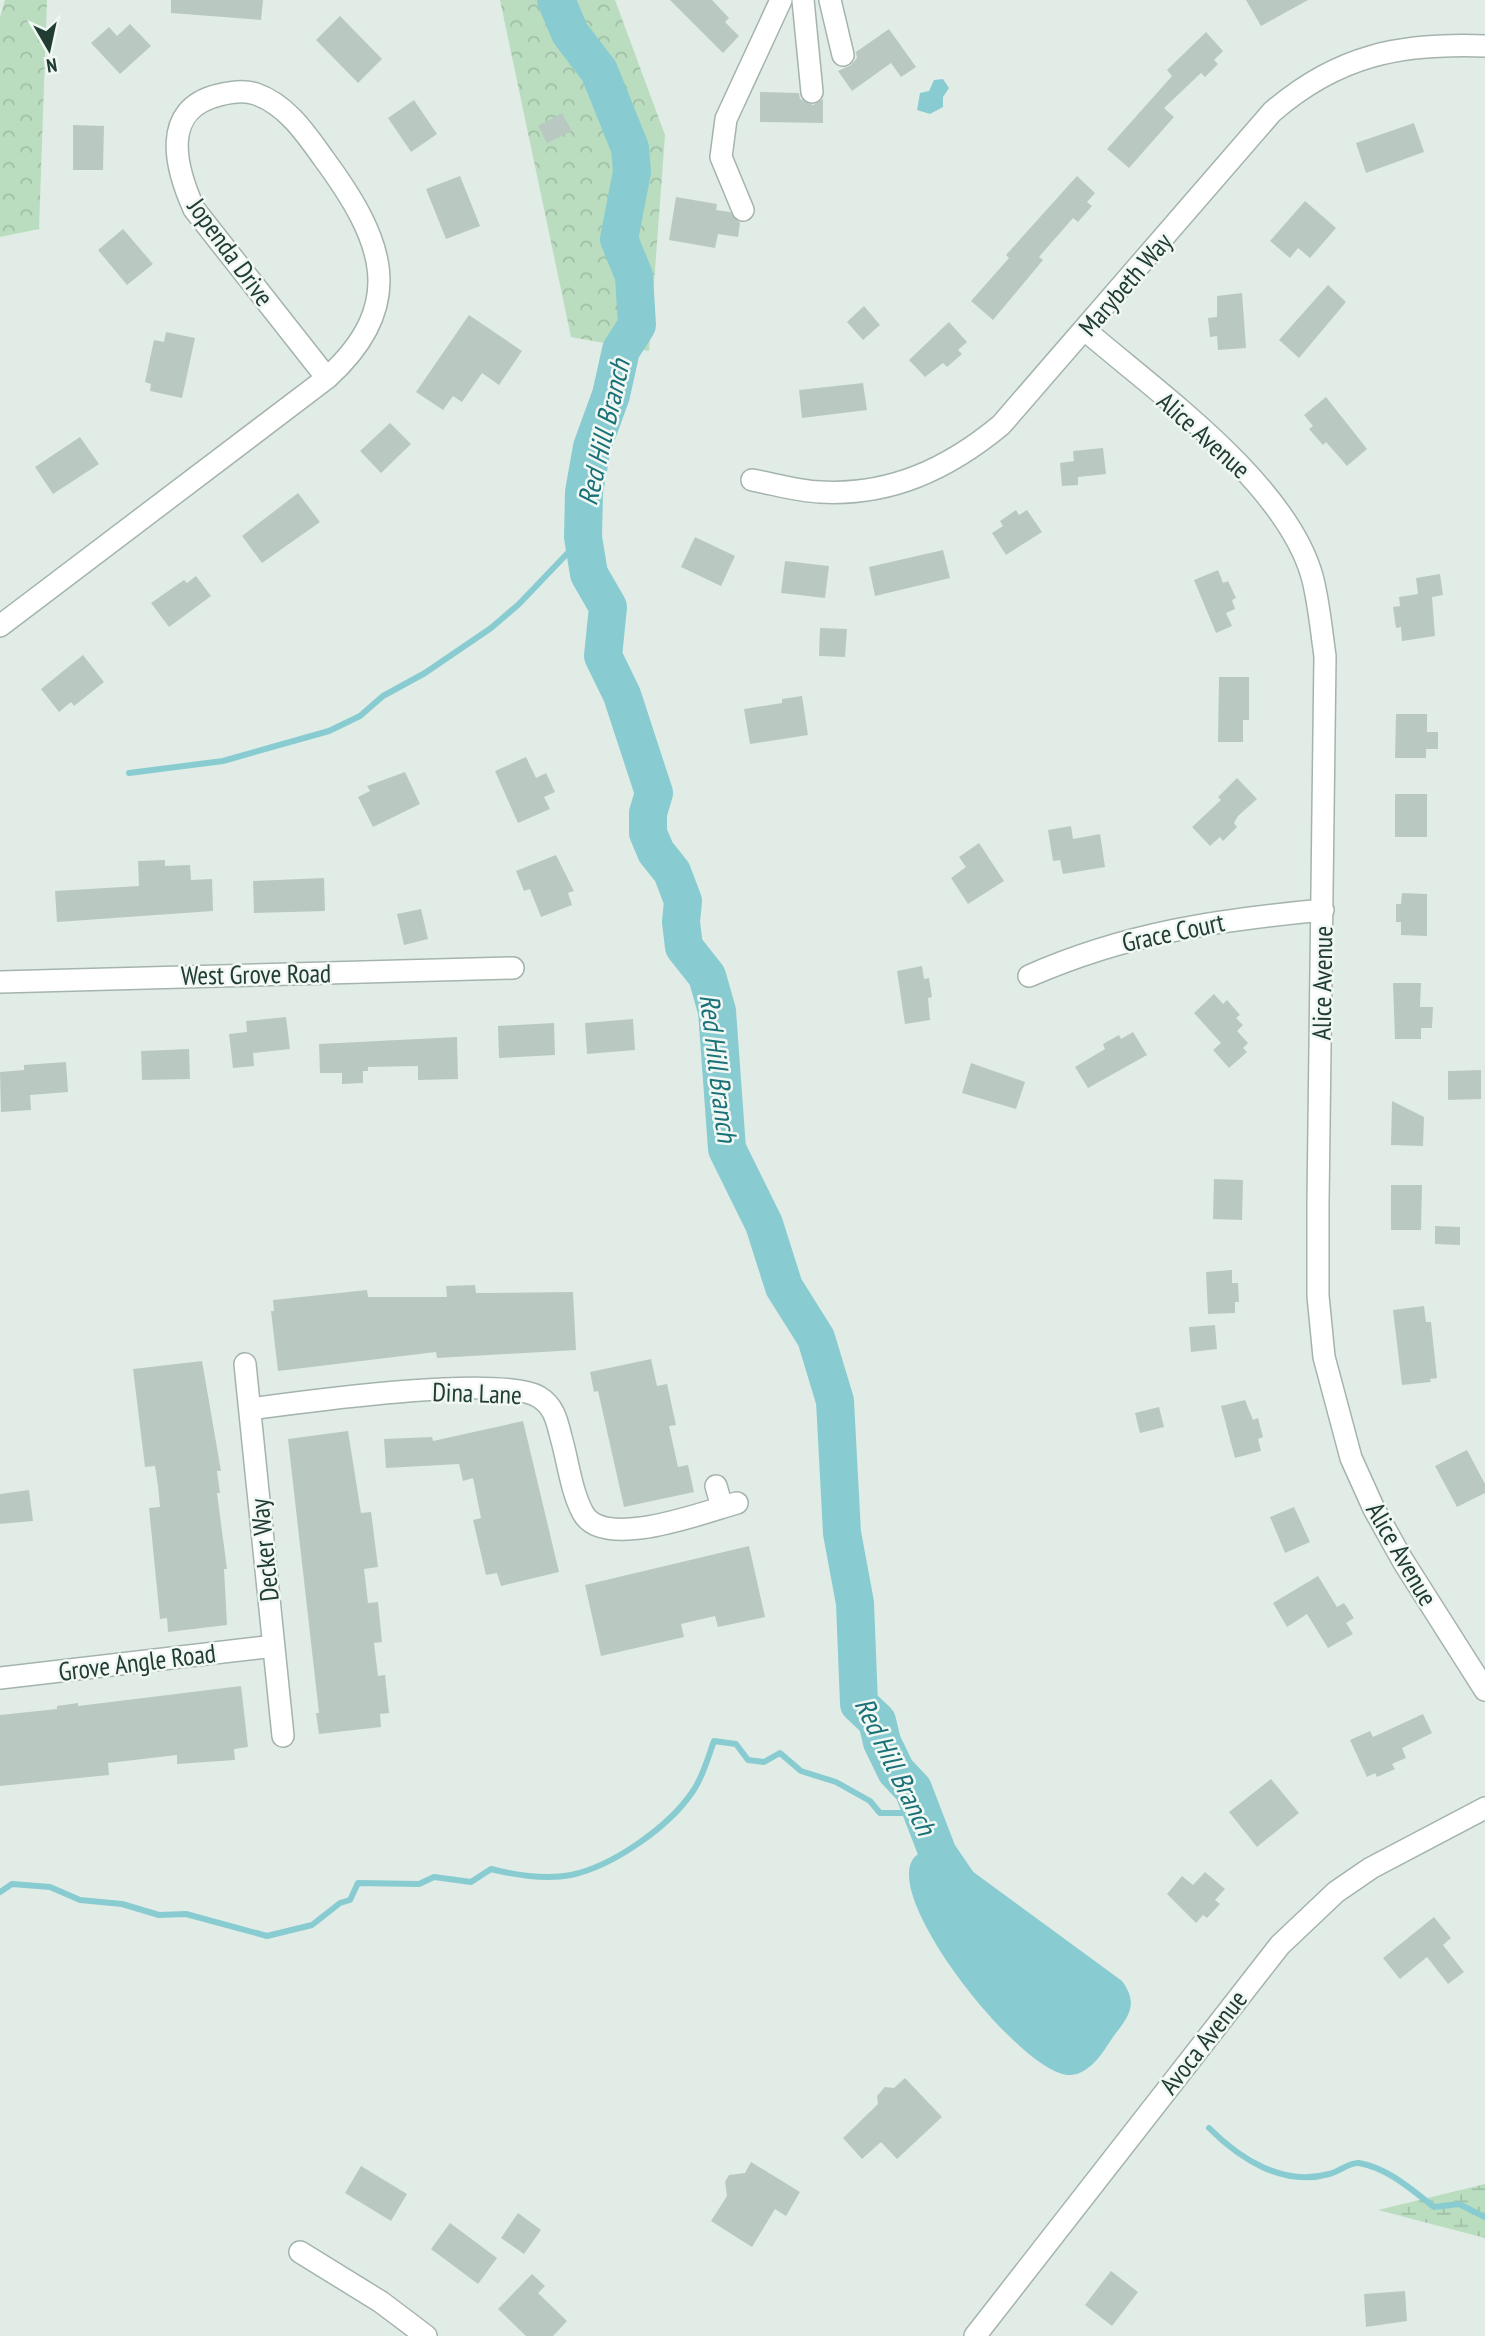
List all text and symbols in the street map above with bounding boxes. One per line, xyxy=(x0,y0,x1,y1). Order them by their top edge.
north arrow xyxy=(14,14,84,84)
text: N xyxy=(45,53,59,78)
street label: Jopenda Drive xyxy=(180,191,281,312)
street label: Marybeth Way xyxy=(1071,225,1179,343)
water label: Red Hill Branch xyxy=(568,354,638,509)
street label: Alice Avenue xyxy=(1151,385,1257,485)
street label: Grace Court xyxy=(1119,905,1227,959)
street label: Alice Avenue xyxy=(1305,926,1339,1040)
street label: West Grove Road xyxy=(181,956,331,992)
water label: Red Hill Branch xyxy=(692,992,747,1146)
street label: Dina Lane xyxy=(432,1375,522,1411)
street label: Alice Avenue xyxy=(1359,1496,1445,1612)
street label: Decker Way xyxy=(242,1497,286,1603)
street label: Grove Angle Road xyxy=(57,1636,217,1688)
water label: Red Hill Branch xyxy=(847,1691,946,1842)
street label: Avoca Avenue xyxy=(1152,1983,1254,2101)

